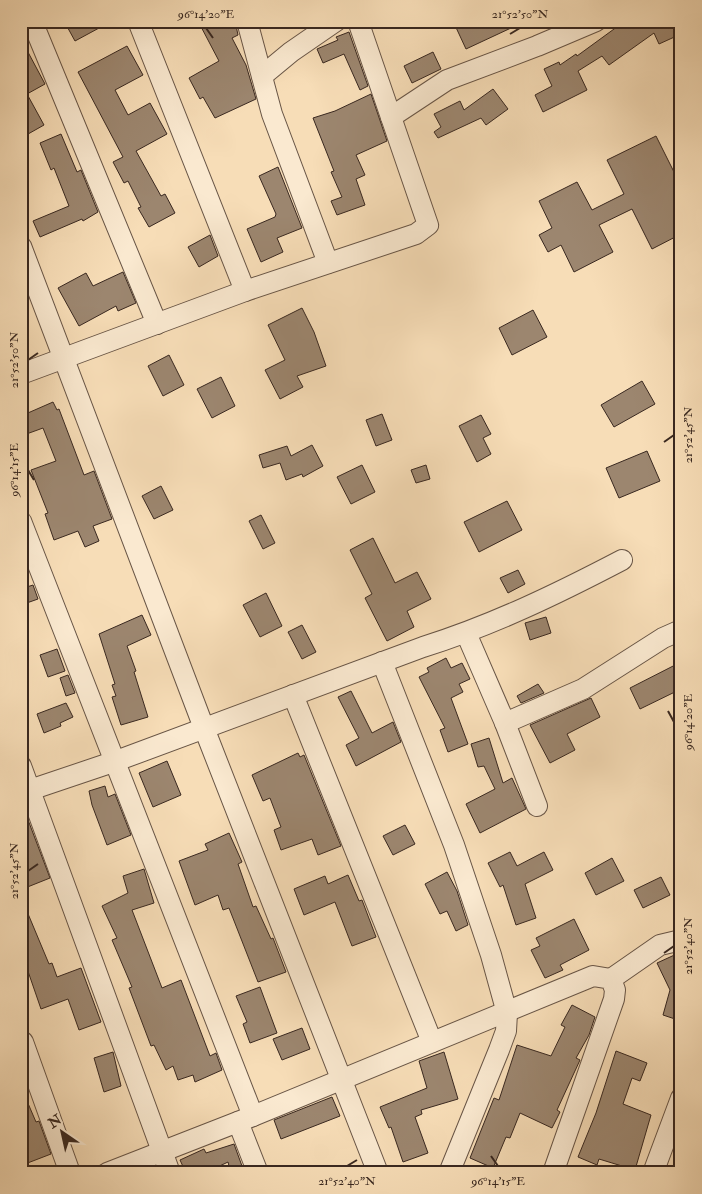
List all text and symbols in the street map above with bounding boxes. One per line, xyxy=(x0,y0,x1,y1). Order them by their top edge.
text: 96°14'20"E xyxy=(177,7,235,22)
text: 21°52'50"N xyxy=(492,7,548,22)
text: 21°52'50"N xyxy=(7,332,22,388)
text: 21°52'45"N xyxy=(681,406,696,463)
text: 96°14'15"E xyxy=(7,443,22,498)
text: 96°14'20"E xyxy=(681,693,696,751)
text: 21°52'45"N xyxy=(7,842,22,899)
text: 21°52'40"N xyxy=(681,917,696,975)
north arrow xyxy=(38,1106,88,1156)
text: N xyxy=(44,1111,65,1133)
text: 21°52'40"N xyxy=(318,1174,376,1189)
text: 96°14'15"E xyxy=(470,1174,525,1189)

